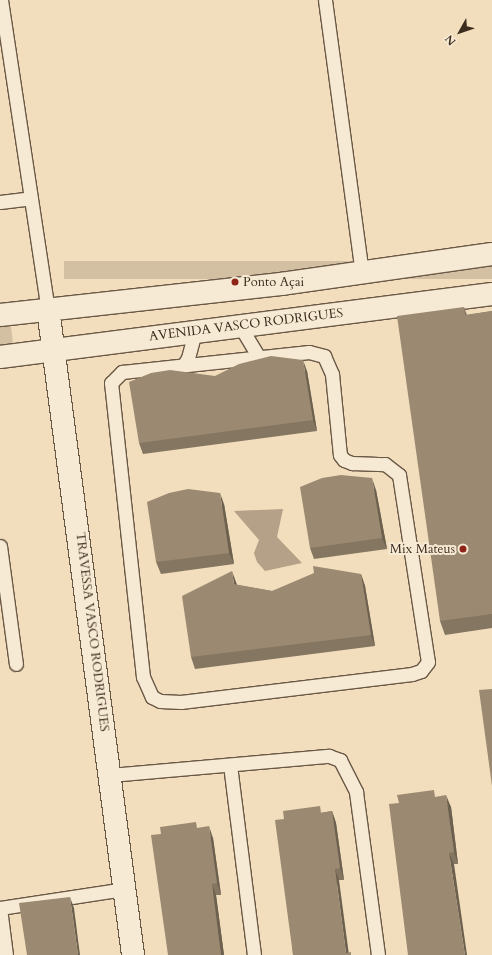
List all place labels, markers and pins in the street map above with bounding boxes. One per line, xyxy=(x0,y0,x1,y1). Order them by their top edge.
place label: Ponto Açai xyxy=(243,274,304,290)
marker: Ponto Açai xyxy=(230,277,240,287)
place label: Mix Mateus xyxy=(390,541,455,557)
marker: Mix Mateus xyxy=(458,544,468,554)

